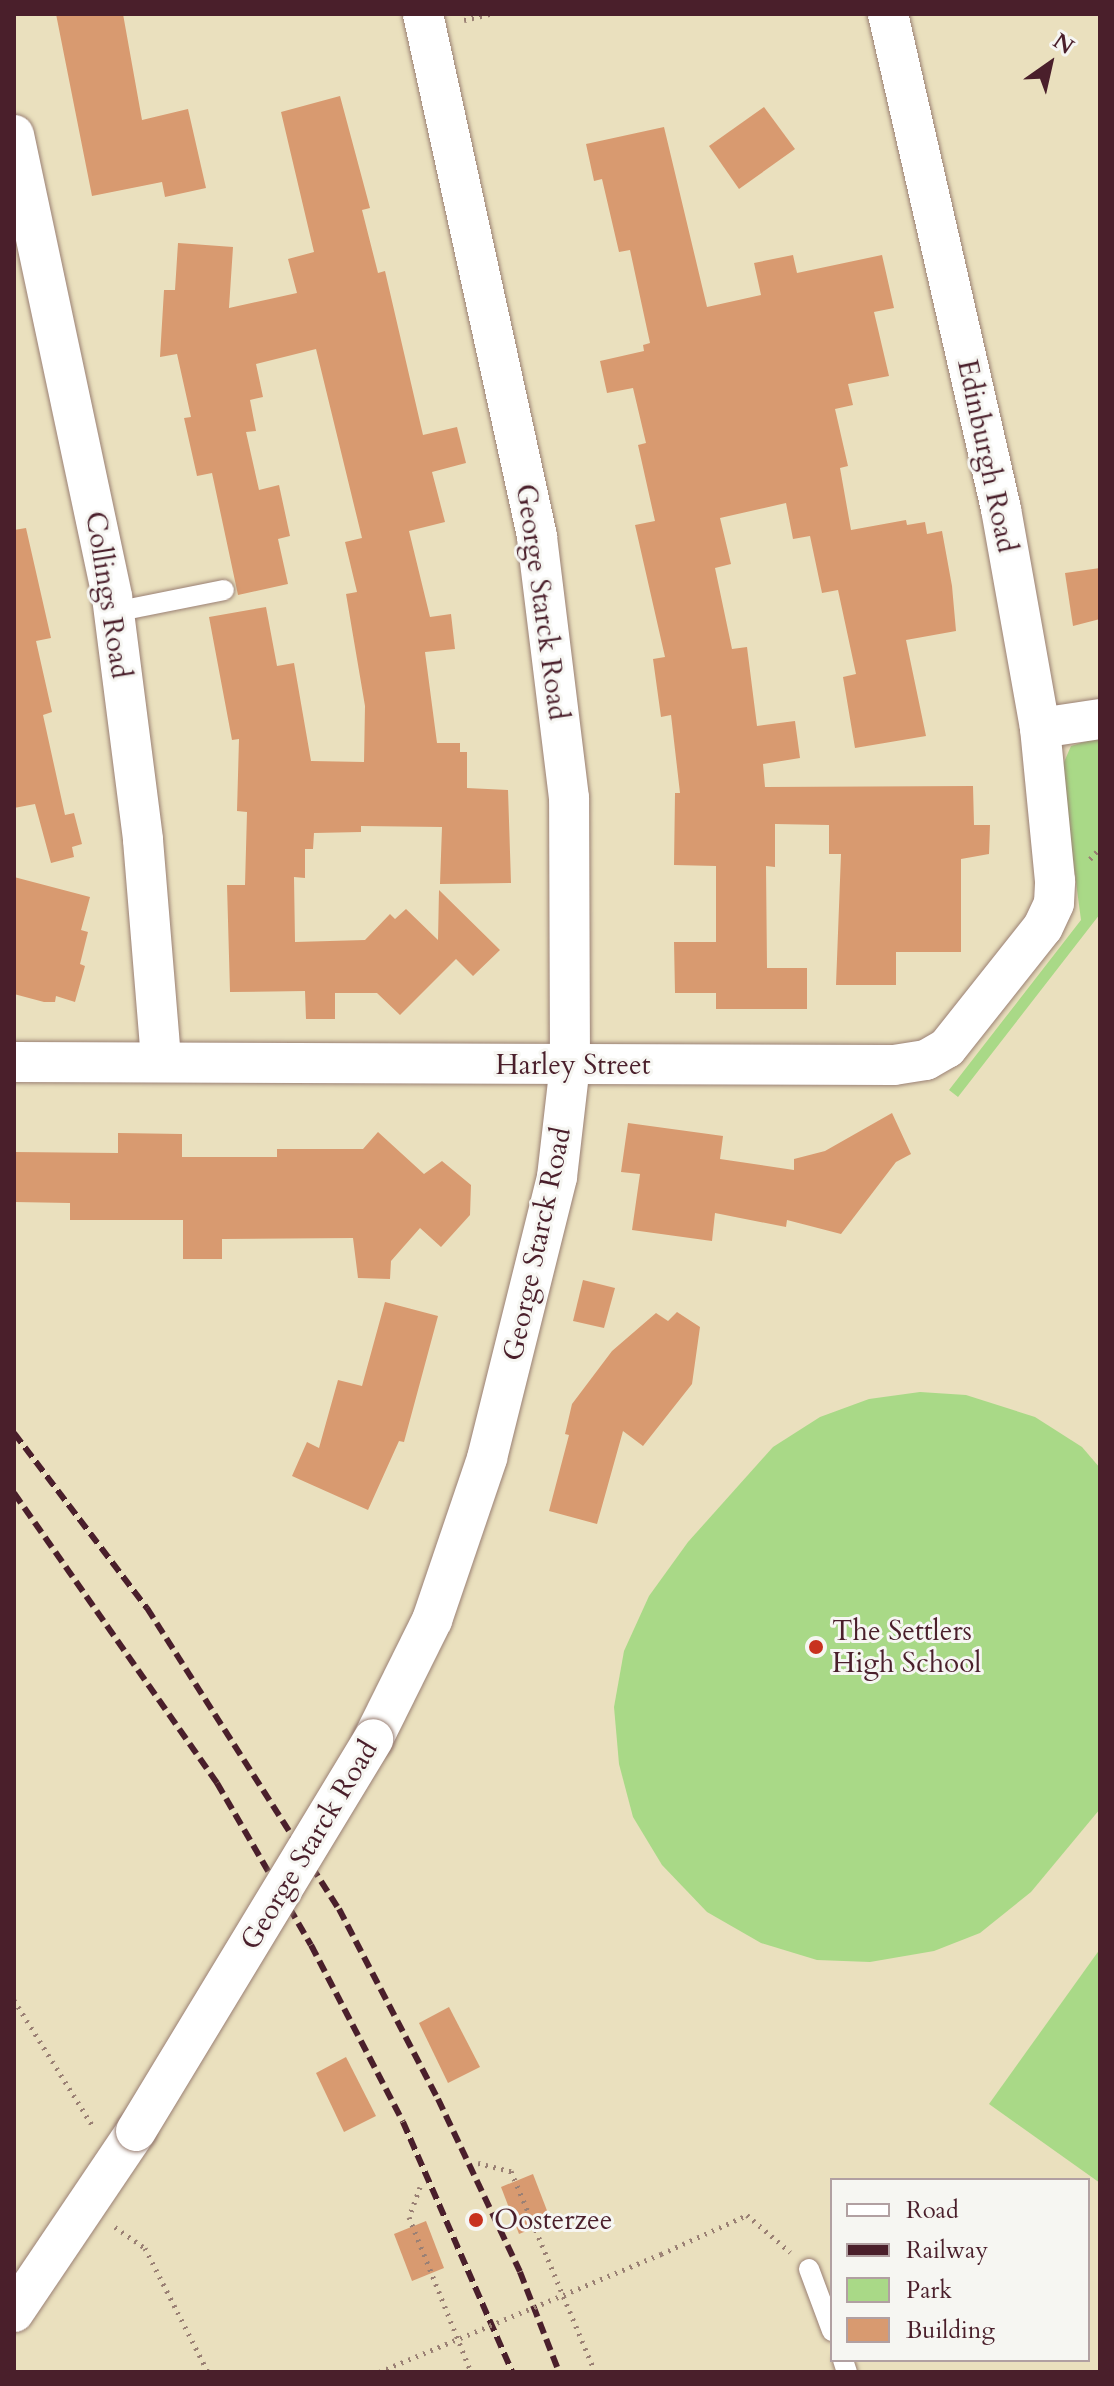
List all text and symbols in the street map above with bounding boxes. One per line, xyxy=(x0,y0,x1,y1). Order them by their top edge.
north arrow xyxy=(1010,24,1090,104)
text: N xyxy=(1047,26,1080,62)
street label: Edinburgh Road xyxy=(950,356,1024,556)
street label: George Starck Road xyxy=(509,482,575,722)
street label: Collings Road xyxy=(78,509,138,681)
street label: Harley Street xyxy=(495,1048,651,1082)
street label: George Starck Road xyxy=(496,1124,578,1364)
place label: The Settlers High School xyxy=(832,1614,981,1680)
marker: The Settlers High School xyxy=(807,1638,825,1656)
street label: George Starck Road xyxy=(233,1734,385,1956)
legend xyxy=(830,2178,1090,2362)
text: Road xyxy=(906,2194,959,2227)
place label: Oosterzee xyxy=(494,2203,612,2237)
marker: Oosterzee xyxy=(465,2209,487,2231)
text: Railway xyxy=(906,2234,988,2267)
text: Park xyxy=(906,2274,952,2307)
text: Building xyxy=(906,2314,995,2347)

